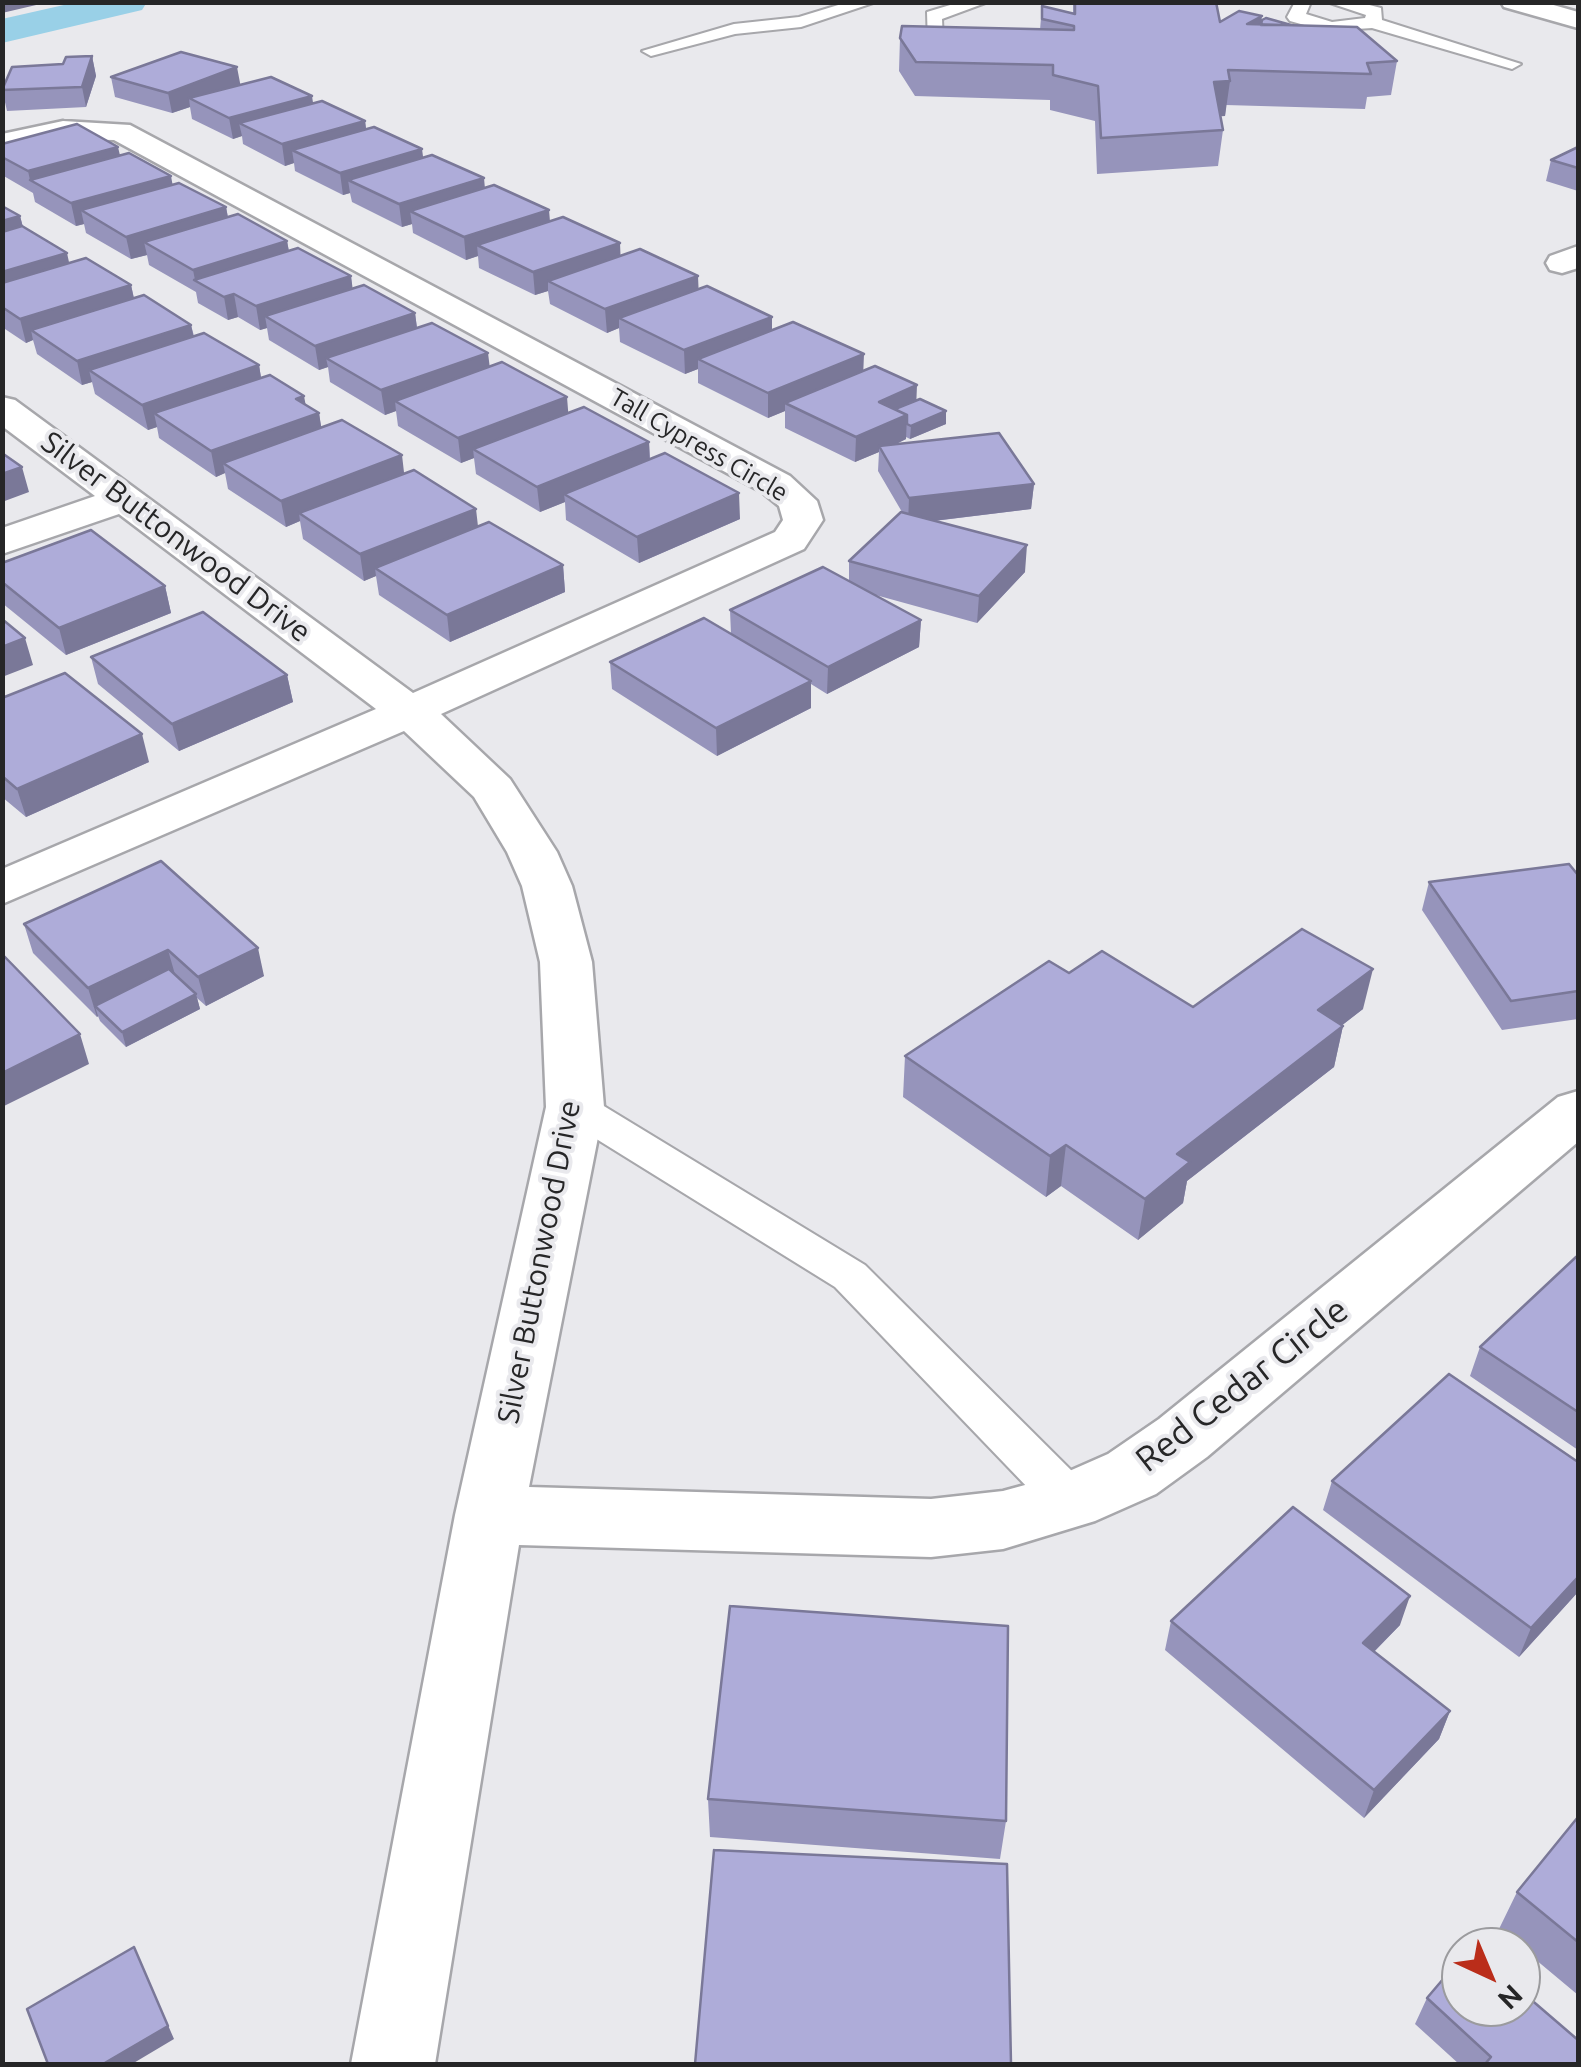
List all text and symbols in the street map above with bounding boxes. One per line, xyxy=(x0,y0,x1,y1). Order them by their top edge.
street label: Tall Cypress Circle xyxy=(605,382,793,508)
street label: Silver Buttonwood Drive xyxy=(34,424,318,650)
street label: Silver Buttonwood Drive xyxy=(490,1097,588,1427)
street label: Red Cedar Circle xyxy=(1127,1289,1357,1481)
north arrow xyxy=(1441,1927,1541,2027)
text: N xyxy=(1493,1979,1529,2016)

